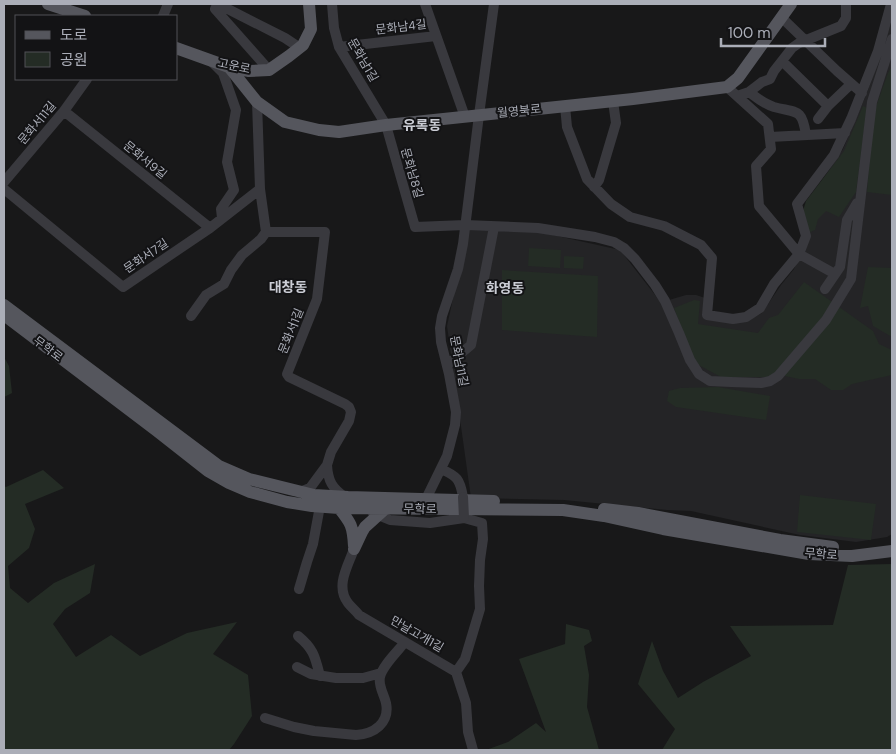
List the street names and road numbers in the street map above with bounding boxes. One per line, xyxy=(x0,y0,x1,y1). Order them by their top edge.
street label: 문화남4길 xyxy=(374,16,428,38)
street label: 문화남1길 xyxy=(344,35,382,85)
street label: 고운로 xyxy=(216,55,252,77)
street label: 문화서11길 xyxy=(14,98,60,148)
street label: 월영북로 xyxy=(496,101,542,121)
street label: 문화서9길 xyxy=(120,138,170,182)
street label: 문화남8길 xyxy=(397,146,427,200)
street label: 문화서7길 xyxy=(121,235,171,277)
street label: 문화서1길 xyxy=(275,306,307,356)
street label: 무학로 xyxy=(30,333,66,365)
street label: 문화남11길 xyxy=(446,334,472,388)
street label: 무학로 xyxy=(403,501,437,517)
street label: 무학로 xyxy=(804,545,838,563)
street label: 만날고개1길 xyxy=(387,612,447,656)

